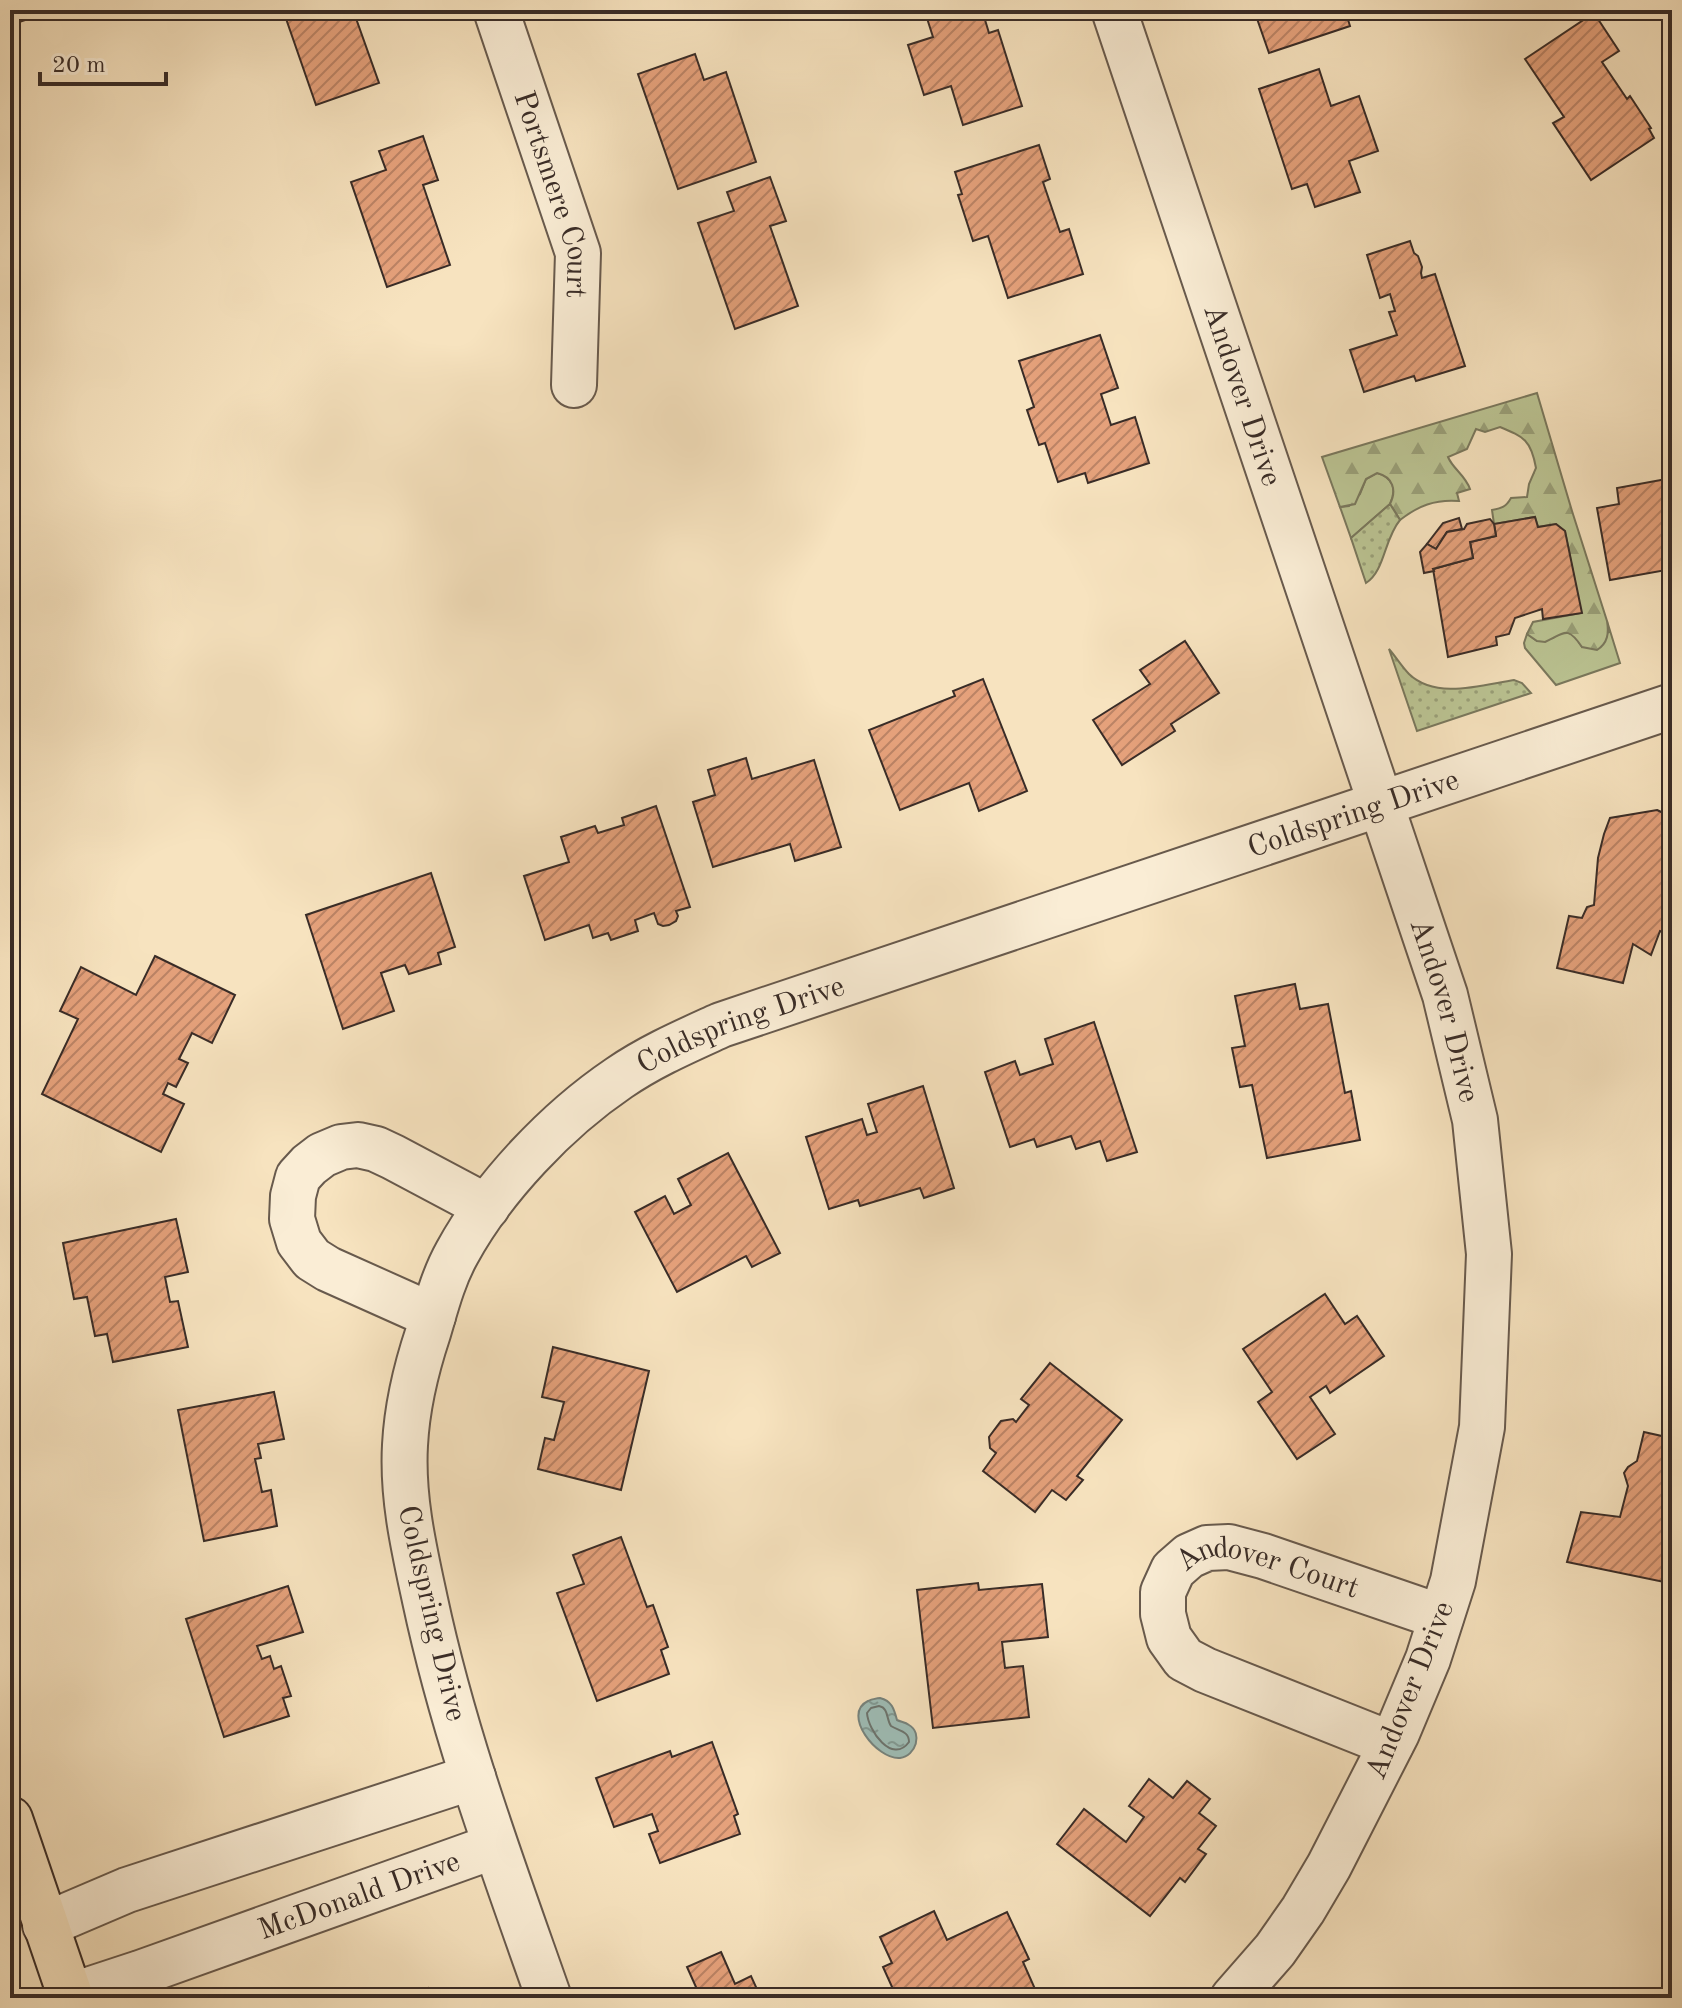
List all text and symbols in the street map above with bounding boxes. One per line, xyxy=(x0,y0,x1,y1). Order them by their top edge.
scale bar xyxy=(40,36,166,86)
text: 20 m xyxy=(52,54,106,78)
street label: Portsmere Court xyxy=(507,88,592,299)
street label: Andover Drive xyxy=(1197,301,1286,490)
street label: Coldspring Drive xyxy=(1244,766,1463,864)
street label: Andover Drive xyxy=(1403,915,1483,1106)
street label: Coldspring Drive xyxy=(632,972,849,1080)
street label: Coldspring Drive xyxy=(392,1503,470,1724)
street label: Andover Court xyxy=(1170,1534,1363,1605)
street label: Andover Drive xyxy=(1361,1597,1460,1784)
street label: McDonald Drive xyxy=(255,1847,464,1946)

